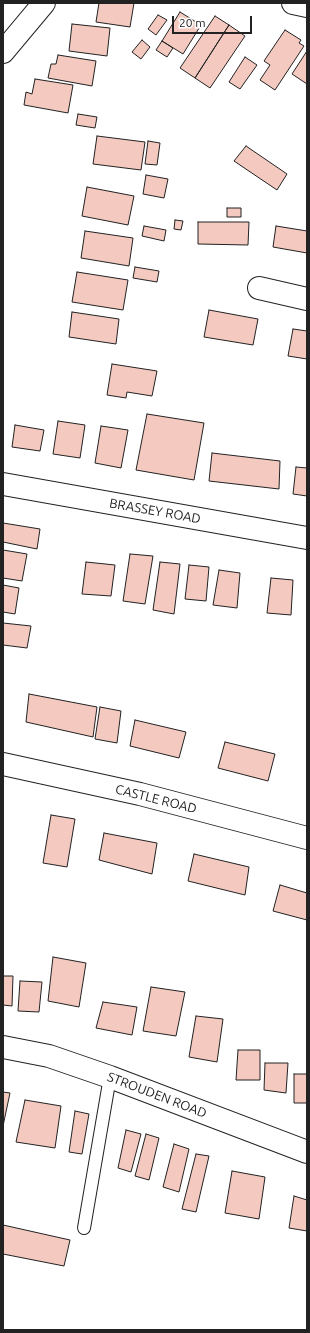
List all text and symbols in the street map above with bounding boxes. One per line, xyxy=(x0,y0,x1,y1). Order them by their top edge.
scale bar xyxy=(174,8,254,34)
text: 20 m xyxy=(179,16,206,29)
street label: BRASSEY ROAD xyxy=(108,495,202,527)
street label: CASTLE ROAD xyxy=(114,781,198,817)
street label: STROUDEN ROAD xyxy=(105,1069,209,1121)

